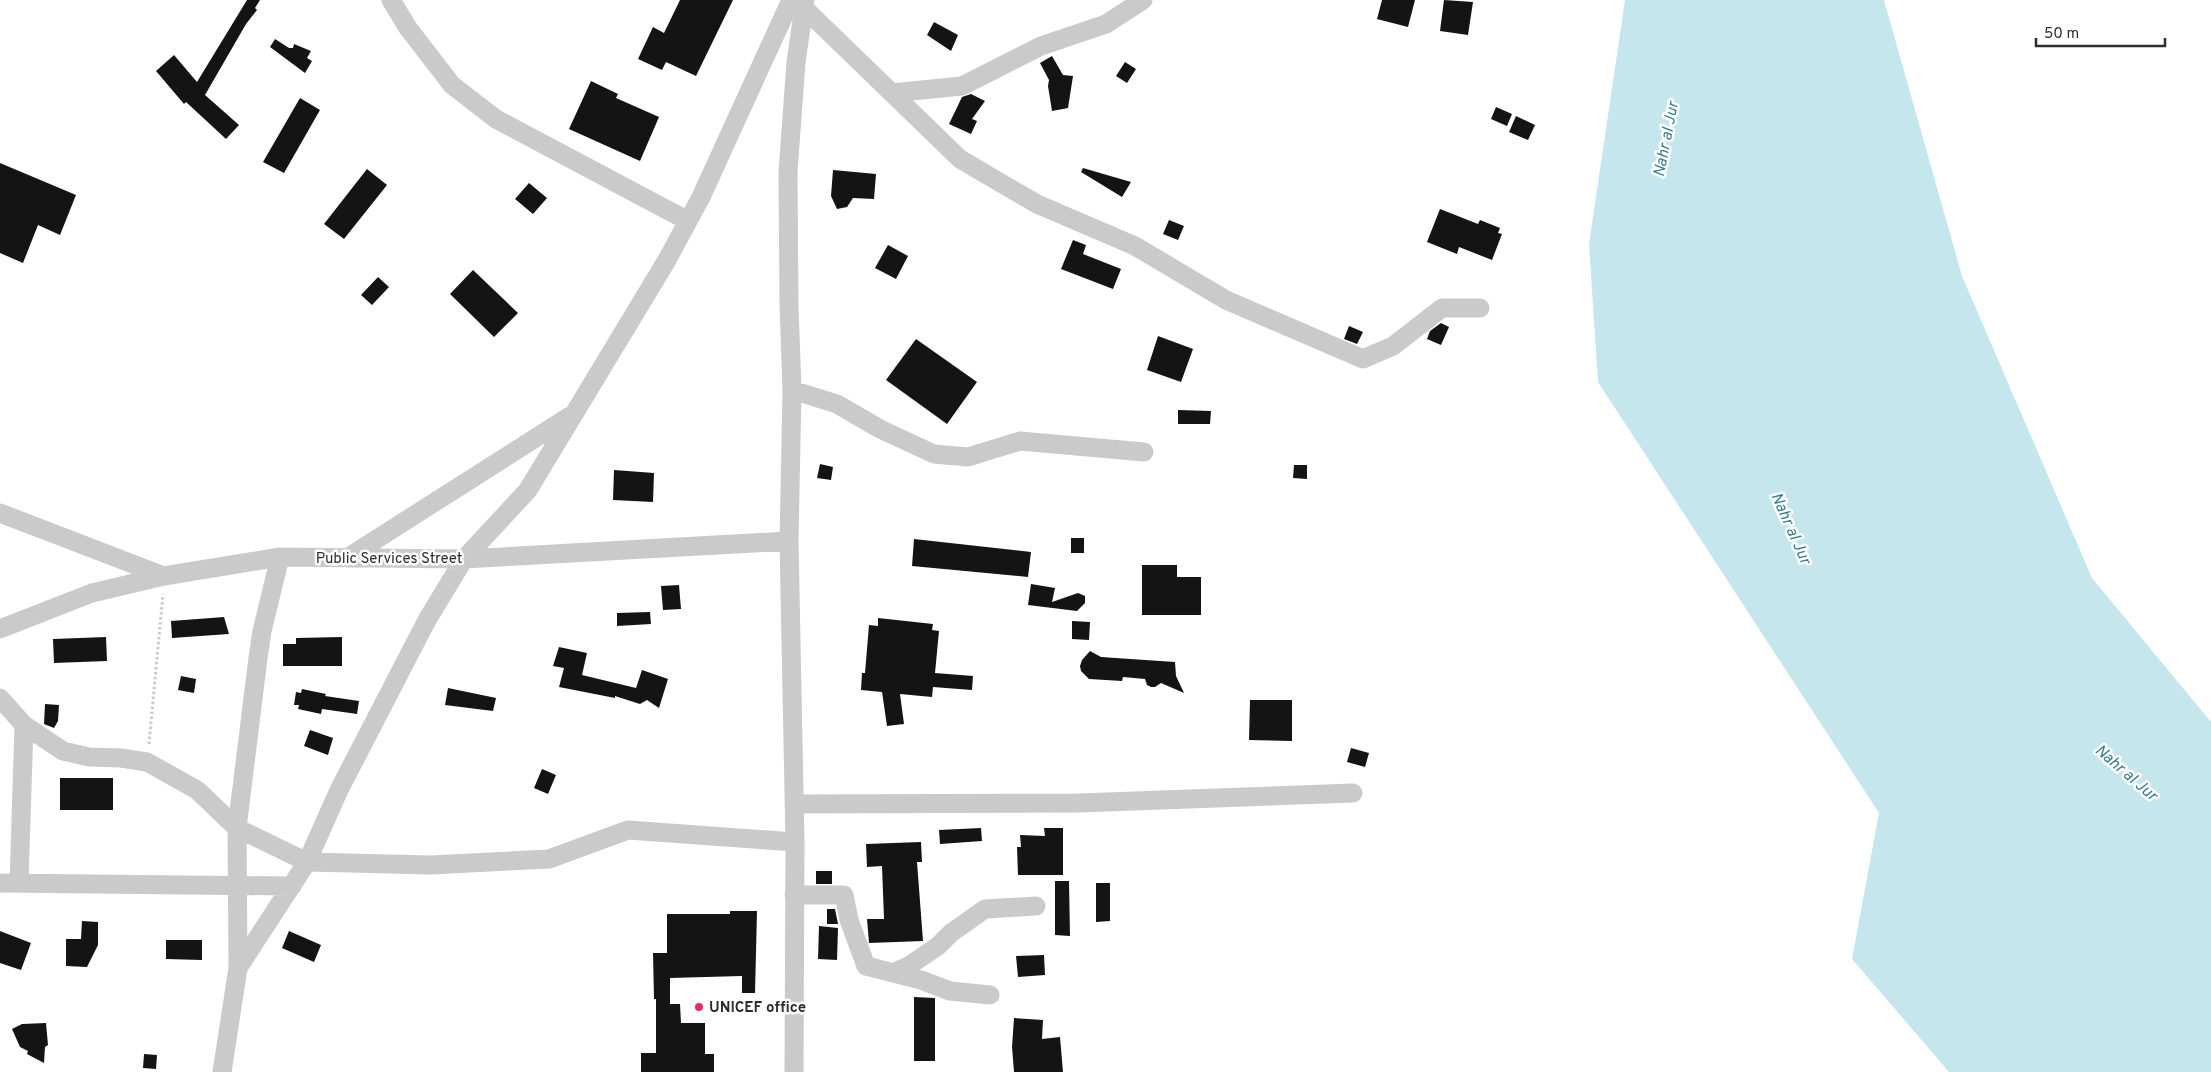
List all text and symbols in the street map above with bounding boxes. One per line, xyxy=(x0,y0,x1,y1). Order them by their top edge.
scale bar xyxy=(2036,15,2165,47)
text: 50 m xyxy=(2044,25,2079,44)
water label: Nahr al Jur xyxy=(1650,98,1684,179)
water label: Nahr al Jur xyxy=(1766,490,1816,569)
street label: Public Services Street xyxy=(316,550,462,569)
water label: Nahr al Jur xyxy=(2090,741,2162,807)
place label: UNICEF office xyxy=(709,999,806,1018)
marker: UNICEF office xyxy=(693,1001,705,1013)

